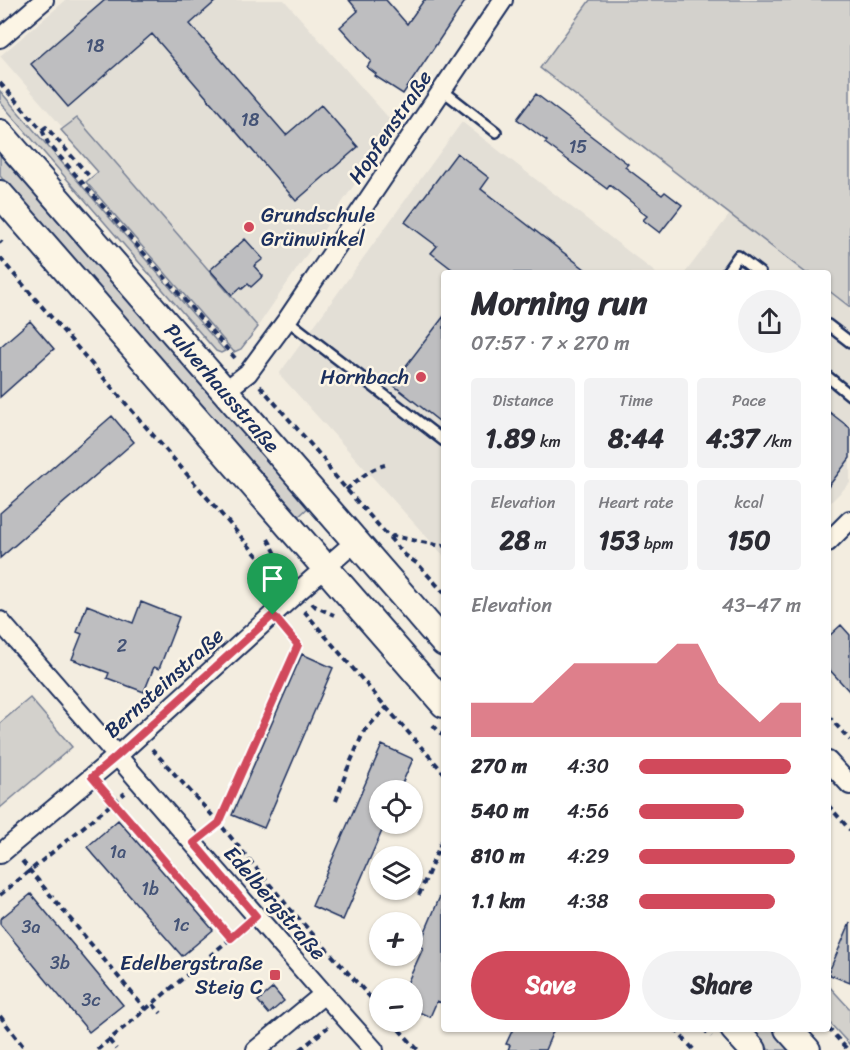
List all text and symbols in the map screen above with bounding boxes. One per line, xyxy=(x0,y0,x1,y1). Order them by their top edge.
house number: 18 xyxy=(86,30,104,62)
street label: Hopfenstraße xyxy=(338,62,443,192)
house number: 18 xyxy=(241,104,259,136)
house number: 15 xyxy=(569,131,587,163)
place label: Grundschule Grünwinkel xyxy=(261,196,375,258)
marker: Grundschule Grünwinkel xyxy=(242,220,256,234)
text: Morning run xyxy=(471,274,647,332)
button: share xyxy=(738,290,801,353)
street label: Pulverhausstraße xyxy=(154,314,290,462)
text: 07:57 · 7 × 270 m xyxy=(471,326,630,361)
place label: Hornbach xyxy=(320,358,409,396)
marker: Hornbach xyxy=(414,370,428,384)
text: Distance xyxy=(493,386,553,415)
text: Time xyxy=(619,386,653,415)
text: Pace xyxy=(732,386,766,415)
text: 1.89 xyxy=(485,415,536,461)
text: 8:44 xyxy=(608,415,664,461)
text: 4:37 xyxy=(706,415,759,461)
text: km xyxy=(536,427,561,456)
text: /km xyxy=(759,427,792,456)
text: Elevation xyxy=(491,488,555,517)
text: Heart rate xyxy=(598,488,674,517)
text: kcal xyxy=(734,488,764,517)
text: 28 xyxy=(499,517,530,563)
text: 153 xyxy=(598,517,640,563)
text: 150 xyxy=(727,517,771,563)
text: m xyxy=(530,529,547,558)
text: bpm xyxy=(640,529,674,558)
pin xyxy=(247,553,298,615)
icon: arrive xyxy=(256,562,289,595)
text: Elevation xyxy=(471,588,552,623)
text: 43–47 m xyxy=(722,588,801,623)
street label: Bernsteinstraße xyxy=(95,618,233,748)
house number: 2 xyxy=(117,630,127,662)
text: 270 m xyxy=(471,749,527,784)
text: 4:30 xyxy=(567,749,609,784)
map controls xyxy=(369,780,423,1032)
button: locate xyxy=(369,780,423,834)
text: 540 m xyxy=(471,794,529,829)
text: 4:56 xyxy=(567,794,609,829)
house number: 1a xyxy=(110,836,126,868)
street label: Edelbergstraße xyxy=(214,837,336,970)
text: 810 m xyxy=(471,839,525,874)
text: 4:29 xyxy=(567,839,609,874)
button: layers xyxy=(369,846,423,900)
house number: 1b xyxy=(141,873,159,905)
text: 1.1 km xyxy=(471,884,525,919)
text: 4:38 xyxy=(567,884,609,919)
house number: 1c xyxy=(173,909,189,941)
house number: 3a xyxy=(22,911,40,943)
button: + xyxy=(369,912,423,966)
place label: Edelbergstraße Steig C xyxy=(120,944,263,1006)
house number: 3b xyxy=(50,947,70,979)
button: Save xyxy=(471,951,630,1020)
button: Share xyxy=(642,951,801,1020)
marker: Edelbergstraße Steig C xyxy=(268,968,282,982)
button: − xyxy=(369,978,423,1032)
house number: 3c xyxy=(82,984,100,1016)

